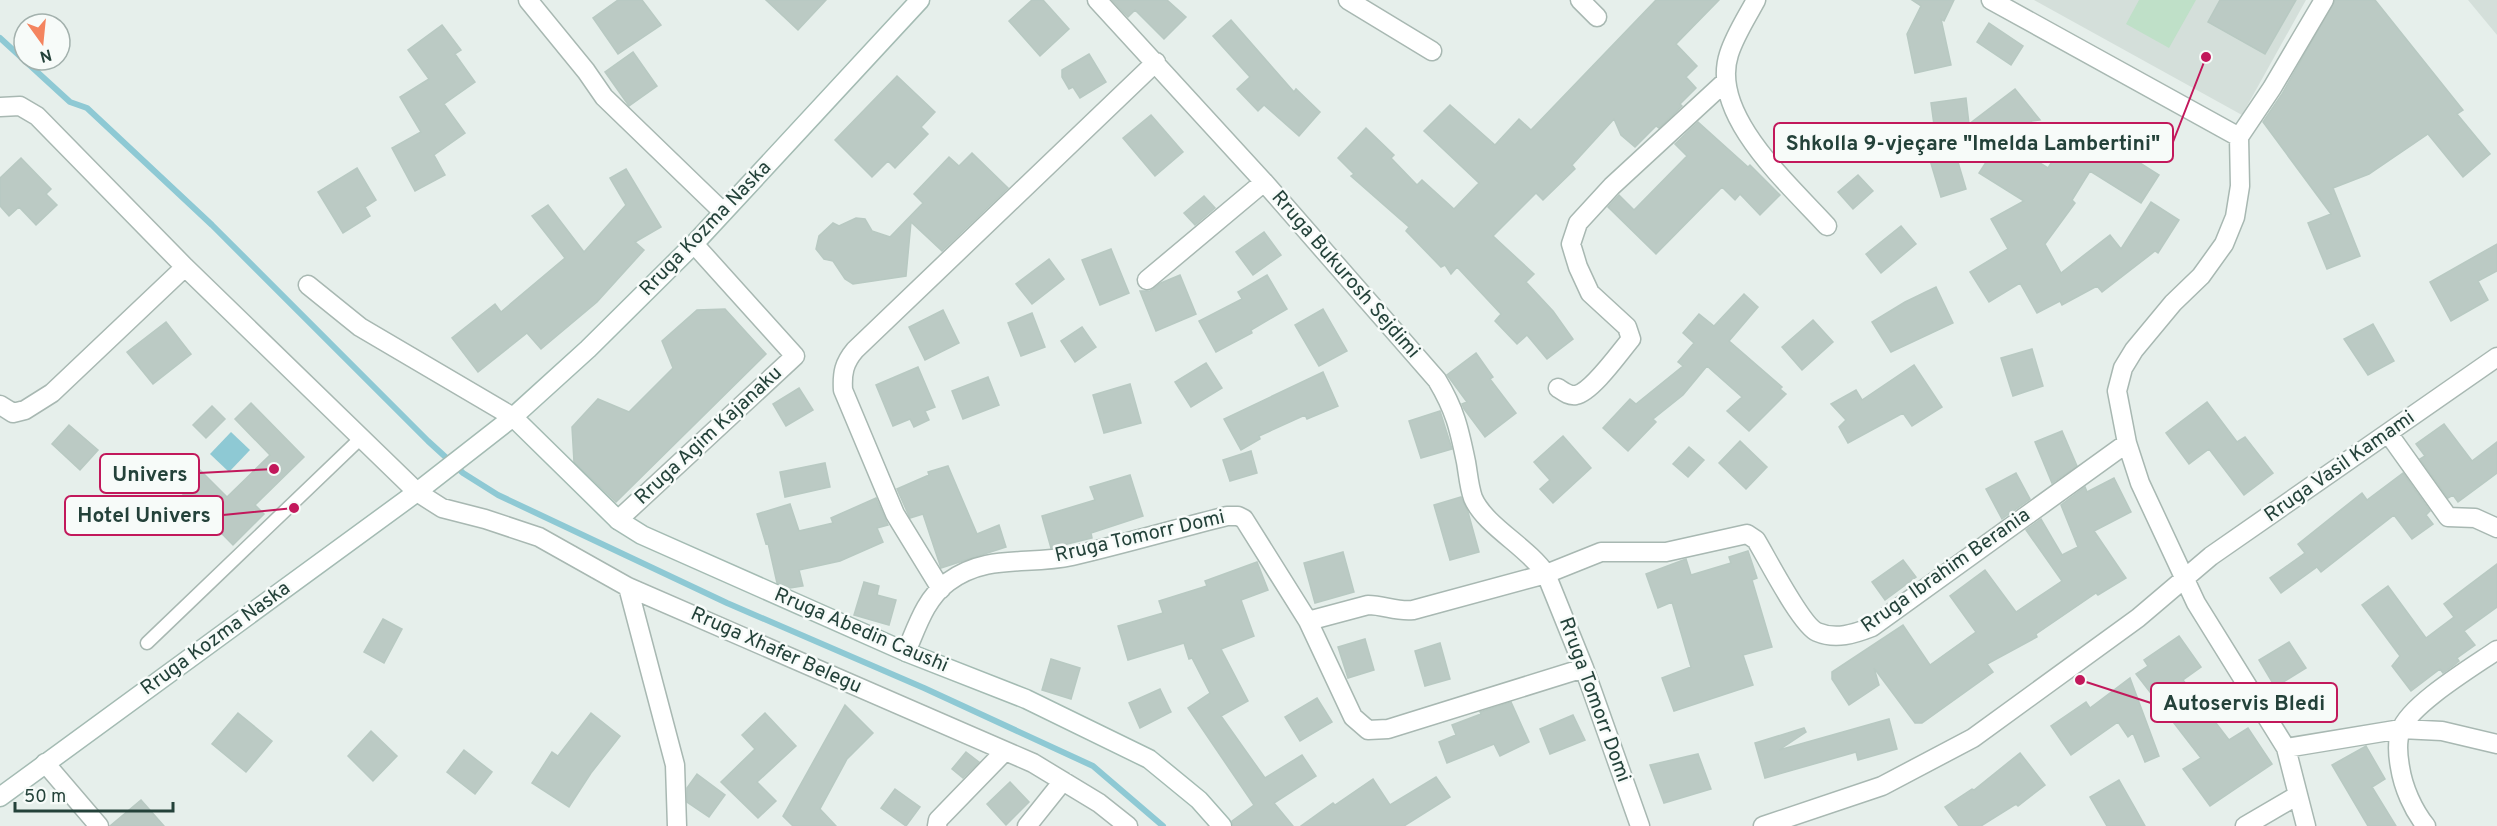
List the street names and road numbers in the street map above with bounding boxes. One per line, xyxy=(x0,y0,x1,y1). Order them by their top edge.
street label: Rruga Kozma Naska xyxy=(635,156,777,302)
street label: Rruga Bukurosh Sejdimi xyxy=(1265,186,1425,364)
street label: Rruga Agim Kajanaku xyxy=(630,361,788,511)
street label: Rruga Vasil Kamami xyxy=(2260,405,2420,529)
street label: Rruga Ibrahim Berania xyxy=(1856,503,2036,639)
street label: Rruga Tomorr Domi xyxy=(1052,505,1228,569)
street label: Rruga Kozma Naska xyxy=(136,576,296,702)
street label: Rruga Abedin Caushi xyxy=(770,583,952,679)
street label: Rruga Xhafer Belegu xyxy=(686,602,866,700)
street label: Rruga Tomorr Domi xyxy=(1552,614,1636,786)

